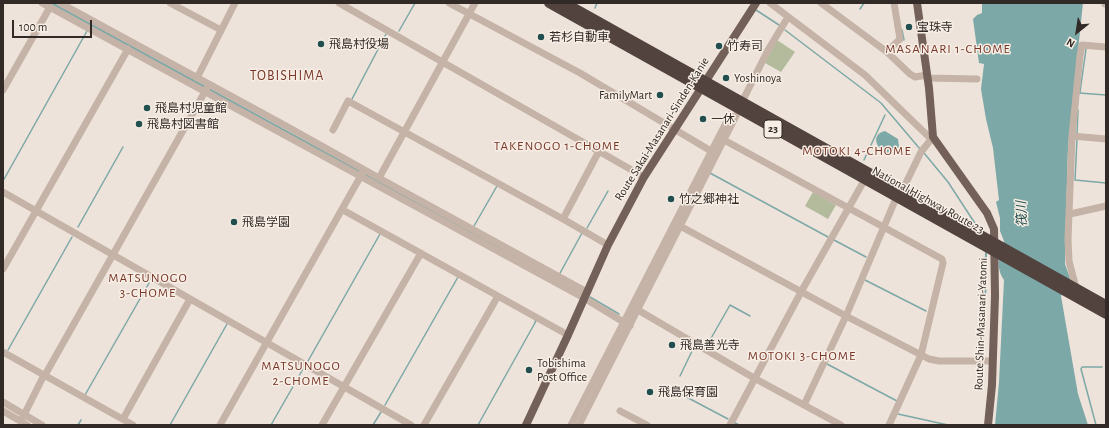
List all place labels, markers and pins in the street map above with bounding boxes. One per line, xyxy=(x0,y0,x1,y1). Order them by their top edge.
place label: 宝珠寺 xyxy=(917,20,953,34)
marker: 宝珠寺 xyxy=(904,22,914,32)
place label: 若杉自動車 xyxy=(549,30,609,44)
marker: 若杉自動車 xyxy=(536,32,546,42)
place label: 飛島村役場 xyxy=(329,37,389,51)
marker: 飛島村役場 xyxy=(316,39,326,49)
place label: 竹寿司 xyxy=(727,39,763,53)
marker: 竹寿司 xyxy=(714,41,724,51)
place label: Yoshinoya xyxy=(734,71,781,85)
marker: Yoshinoya xyxy=(721,73,731,83)
place label: FamilyMart xyxy=(599,88,652,102)
marker: FamilyMart xyxy=(655,90,665,100)
place label: 飛島村児童館 xyxy=(155,101,227,115)
marker: 飛島村児童館 xyxy=(142,103,152,113)
place label: 一休 xyxy=(711,112,735,126)
marker: 一休 xyxy=(698,114,708,124)
place label: 飛島村図書館 xyxy=(147,117,219,131)
marker: 飛島村図書館 xyxy=(134,119,144,129)
place label: 竹之郷神社 xyxy=(679,192,739,206)
marker: 竹之郷神社 xyxy=(666,194,676,204)
place label: 飛島学園 xyxy=(242,215,290,229)
marker: 飛島学園 xyxy=(229,217,239,227)
place label: 飛島善光寺 xyxy=(680,338,740,352)
marker: 飛島善光寺 xyxy=(667,340,677,350)
place label: Tobishima Post Office xyxy=(537,356,587,384)
marker: Tobishima Post Office xyxy=(524,365,534,375)
place label: 飛島保育園 xyxy=(658,385,718,399)
marker: 飛島保育園 xyxy=(645,387,655,397)

